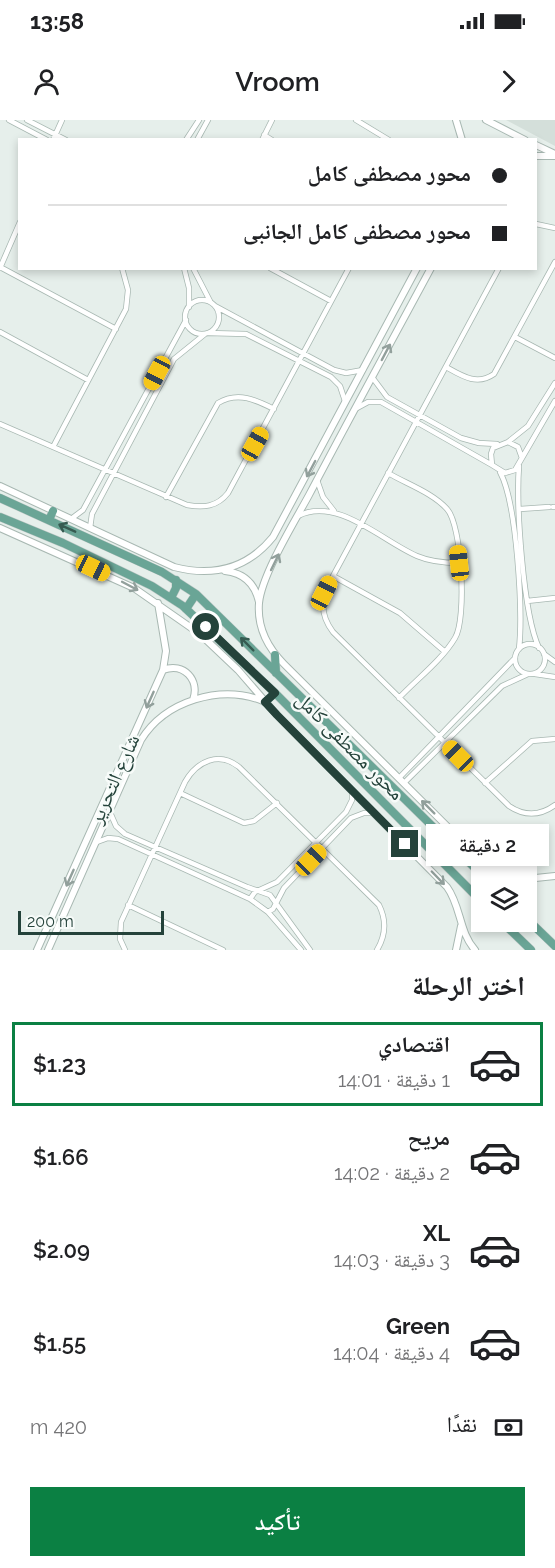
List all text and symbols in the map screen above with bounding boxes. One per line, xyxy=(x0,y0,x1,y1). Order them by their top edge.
text: 13:58 xyxy=(30,8,84,34)
icon: person xyxy=(30,65,63,98)
icon: forward xyxy=(492,65,525,98)
text: Vroom xyxy=(235,66,320,97)
text: محور مصطفى كامل xyxy=(308,160,471,186)
text: محور مصطفى كامل الجانبى xyxy=(243,218,471,244)
one-way arrow xyxy=(380,344,392,361)
car xyxy=(141,353,173,393)
car xyxy=(238,424,272,464)
one-way arrow xyxy=(305,459,316,477)
one-way arrow xyxy=(59,522,77,534)
car xyxy=(448,544,470,582)
car xyxy=(73,552,113,584)
one-way arrow xyxy=(270,553,282,571)
car xyxy=(308,573,340,613)
one-way arrow xyxy=(121,580,138,592)
route start xyxy=(192,613,219,640)
one-way arrow xyxy=(239,637,254,651)
street label: محور مصطفى كامل xyxy=(291,687,409,805)
one-way arrow xyxy=(143,691,155,709)
street label: شارع التحرير xyxy=(83,730,145,829)
car xyxy=(439,737,477,775)
one-way arrow xyxy=(420,799,435,814)
callout: 2 دقيقة xyxy=(426,823,549,865)
route end xyxy=(391,830,418,857)
text: 2 دقيقة xyxy=(459,833,516,857)
car xyxy=(292,841,330,879)
map controls xyxy=(471,866,537,932)
button: layers xyxy=(471,866,537,932)
one-way arrow xyxy=(63,869,75,887)
one-way arrow xyxy=(431,870,446,885)
scale bar xyxy=(18,908,164,935)
text: 200 m xyxy=(27,912,74,931)
text: اختر الرحلة xyxy=(412,970,525,1001)
text: اقتصادي xyxy=(378,1031,450,1057)
icon: car xyxy=(468,1037,522,1091)
text: $1.23 xyxy=(33,1051,86,1077)
text: 1 دقيقة · 14:01 xyxy=(338,1068,450,1092)
text: مريح xyxy=(407,1124,450,1150)
icon: car xyxy=(468,1130,522,1184)
text: $1.66 xyxy=(33,1144,89,1170)
text: 2 دقيقة · 14:02 xyxy=(334,1161,450,1185)
text: XL xyxy=(423,1220,450,1246)
icon: car xyxy=(468,1223,522,1277)
text: $2.09 xyxy=(33,1237,90,1263)
text: 3 دقيقة · 14:03 xyxy=(333,1248,450,1272)
text: Green xyxy=(386,1313,450,1339)
icon: car xyxy=(468,1316,522,1370)
text: $1.55 xyxy=(33,1330,86,1356)
text: 4 دقيقة · 14:04 xyxy=(333,1341,450,1365)
text: نقدًا xyxy=(447,1411,477,1437)
icon: cash xyxy=(492,1411,525,1444)
text: 420 m xyxy=(30,1415,87,1439)
button: تأكيد xyxy=(30,1487,525,1556)

